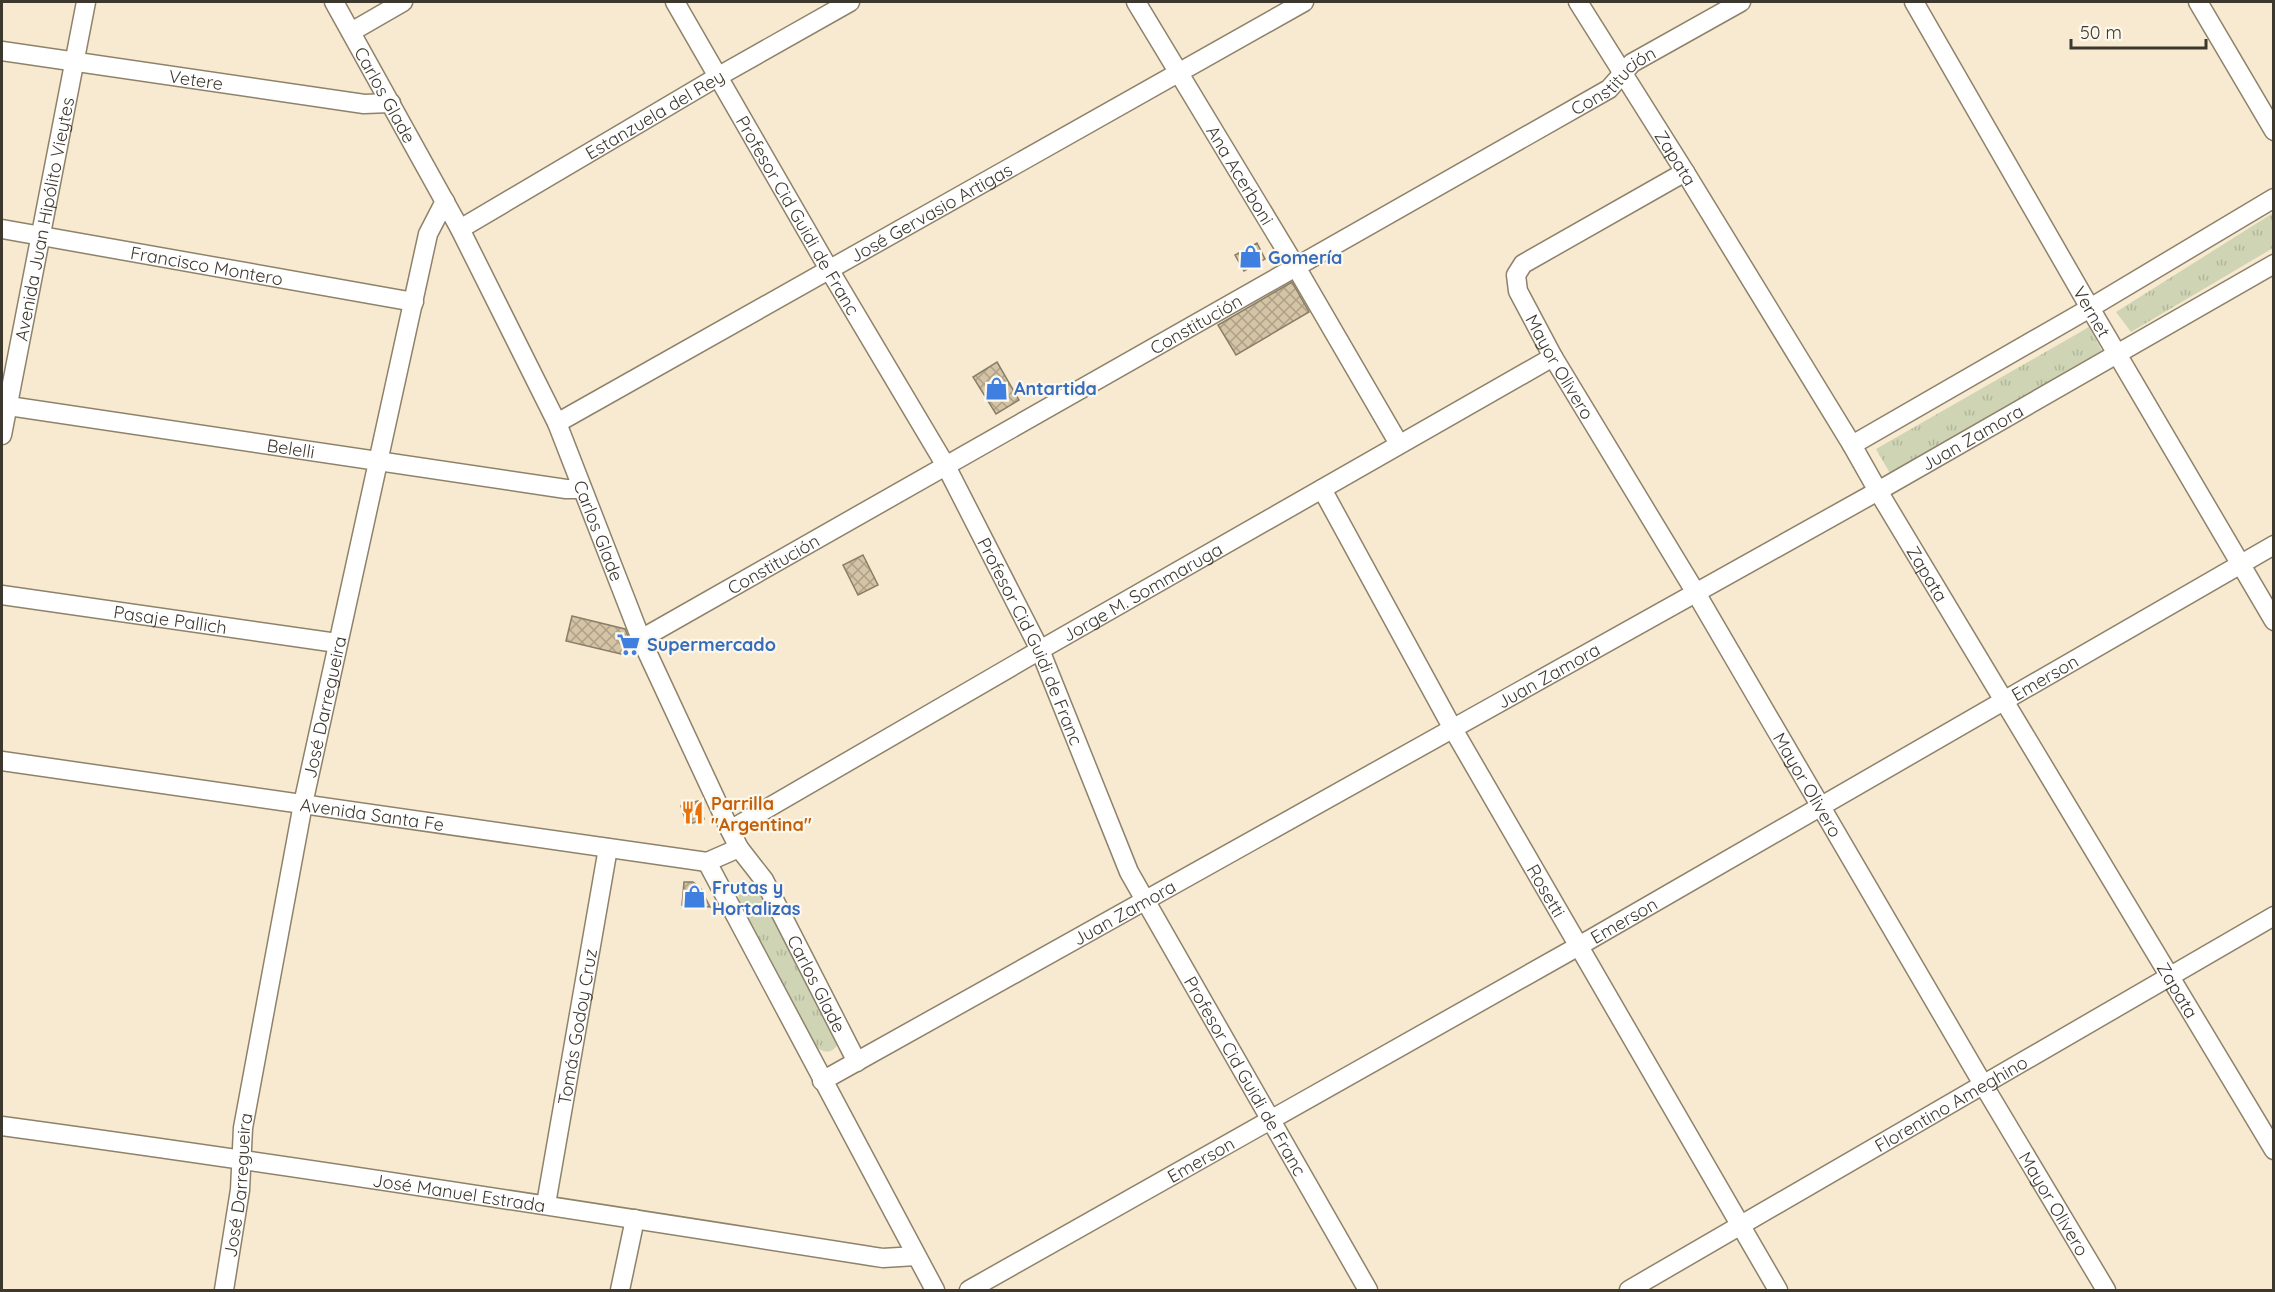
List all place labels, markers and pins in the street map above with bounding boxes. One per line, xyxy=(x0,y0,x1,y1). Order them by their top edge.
shop icon: Gomería xyxy=(1237,244,1263,270)
place label: Gomería xyxy=(1268,246,1342,269)
shop icon: Antartida xyxy=(983,375,1009,401)
place label: Antartida xyxy=(1014,377,1097,400)
supermarket icon: Supermercado xyxy=(616,631,642,657)
place label: Supermercado xyxy=(647,633,776,656)
place label: Parrilla "Argentina" xyxy=(711,792,812,836)
restaurant icon: Parrilla "Argentina" xyxy=(680,800,706,826)
place label: Frutas y Hortalizas xyxy=(712,876,801,920)
shop icon: Frutas y Hortalizas xyxy=(681,884,707,910)

